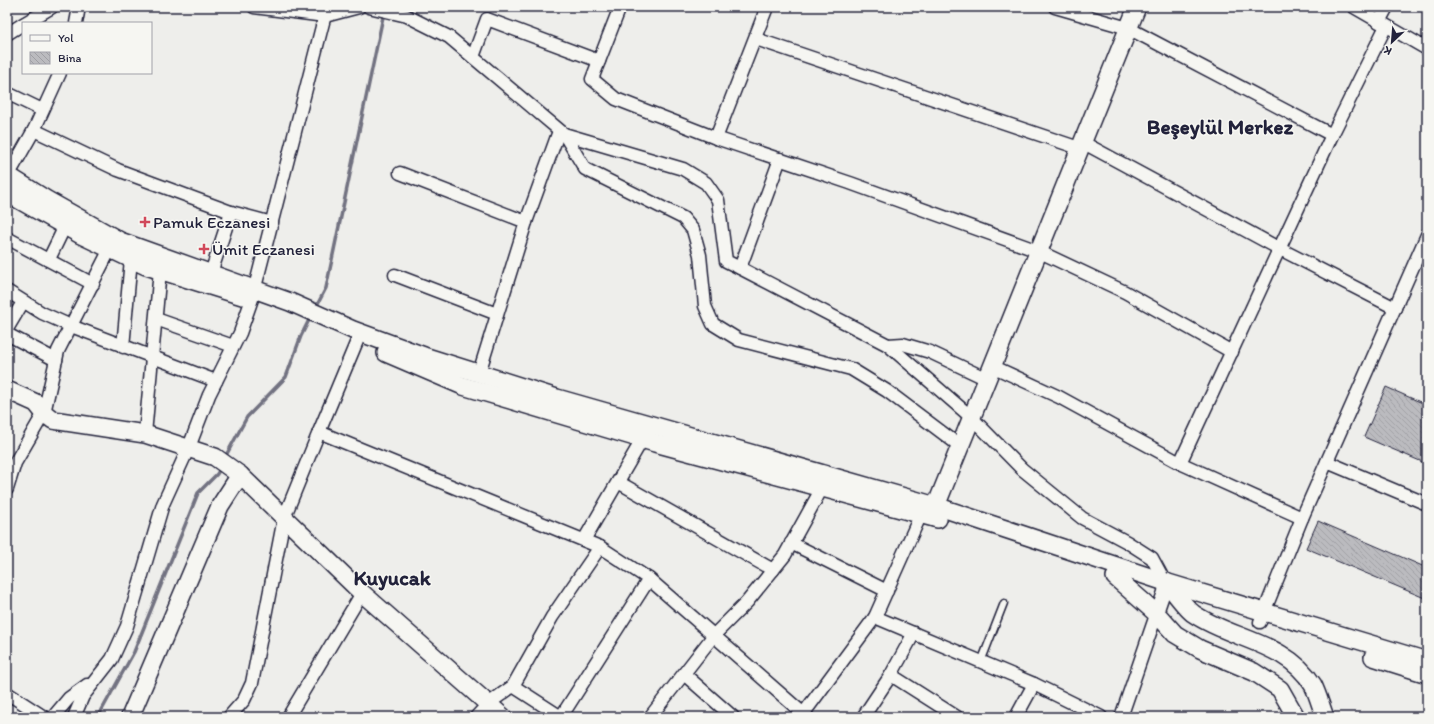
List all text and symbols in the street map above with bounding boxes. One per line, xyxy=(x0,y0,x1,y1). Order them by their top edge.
legend xyxy=(22,22,152,74)
north arrow xyxy=(1372,22,1412,62)
text: Yol xyxy=(58,31,74,45)
text: K xyxy=(1381,43,1394,58)
text: Bina xyxy=(58,51,82,65)
district label: Beşeylül Merkez xyxy=(1147,114,1293,140)
place label: Pamuk Eczanesi xyxy=(153,212,270,232)
marker: Pamuk Eczanesi xyxy=(140,217,150,227)
place label: Ümit Eczanesi xyxy=(212,239,315,259)
marker: Ümit Eczanesi xyxy=(199,244,209,254)
district label: Kuyucak xyxy=(353,565,432,591)

